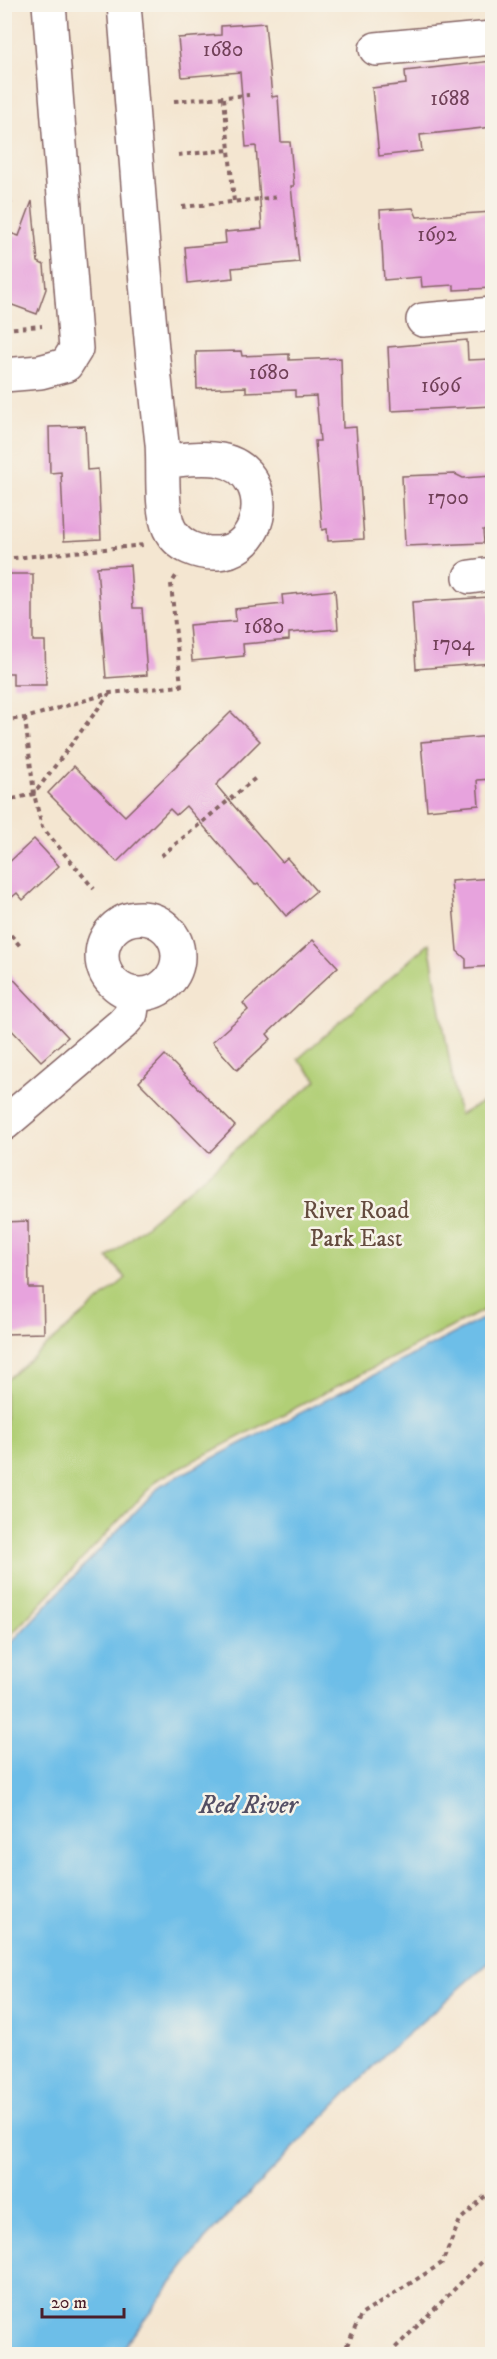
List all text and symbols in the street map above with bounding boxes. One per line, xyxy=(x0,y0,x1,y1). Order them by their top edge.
house number: 1680 xyxy=(203,37,243,63)
house number: 1688 xyxy=(430,86,470,112)
house number: 1692 xyxy=(417,222,457,248)
house number: 1680 xyxy=(249,360,289,386)
house number: 1696 xyxy=(421,373,462,399)
house number: 1700 xyxy=(427,485,469,511)
house number: 1680 xyxy=(244,614,284,640)
house number: 1704 xyxy=(432,631,475,657)
park label: River Road Park East xyxy=(303,1196,409,1254)
water label: Red River xyxy=(198,1789,299,1822)
scale bar xyxy=(42,2281,124,2319)
text: 20 m xyxy=(51,2292,87,2314)

